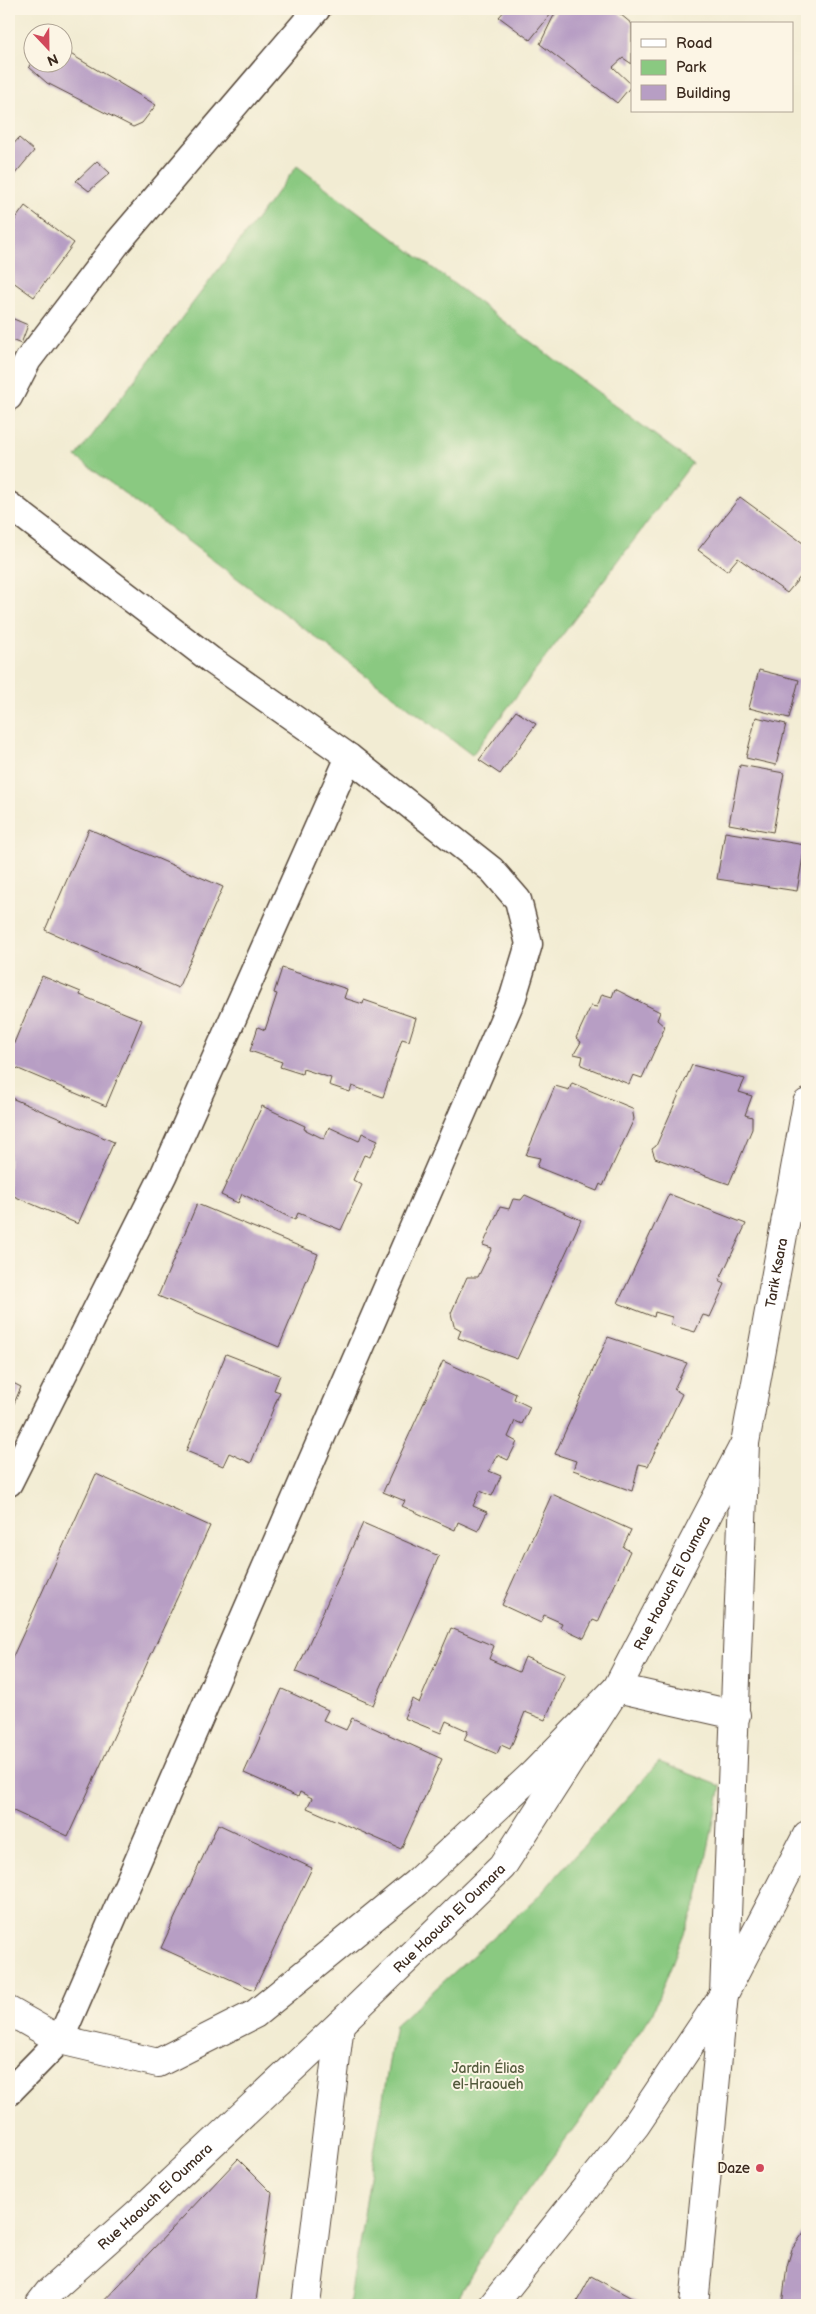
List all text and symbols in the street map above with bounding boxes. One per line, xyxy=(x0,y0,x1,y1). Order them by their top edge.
north arrow xyxy=(22,22,72,72)
legend xyxy=(631,22,794,112)
text: Road xyxy=(676,34,712,53)
text: N xyxy=(45,50,61,69)
text: Park xyxy=(676,58,707,77)
text: Building xyxy=(676,84,731,103)
street label: Tarik Ksara xyxy=(762,1236,791,1309)
street label: Rue Haouch El Oumara xyxy=(630,1513,715,1653)
street label: Rue Haouch El Oumara xyxy=(390,1860,509,1977)
park label: Jardin Élias el-Hraoueh xyxy=(452,2059,525,2093)
street label: Rue Haouch El Oumara xyxy=(94,2140,216,2254)
place label: Daze xyxy=(717,2160,750,2177)
marker: Daze xyxy=(754,2162,766,2174)

